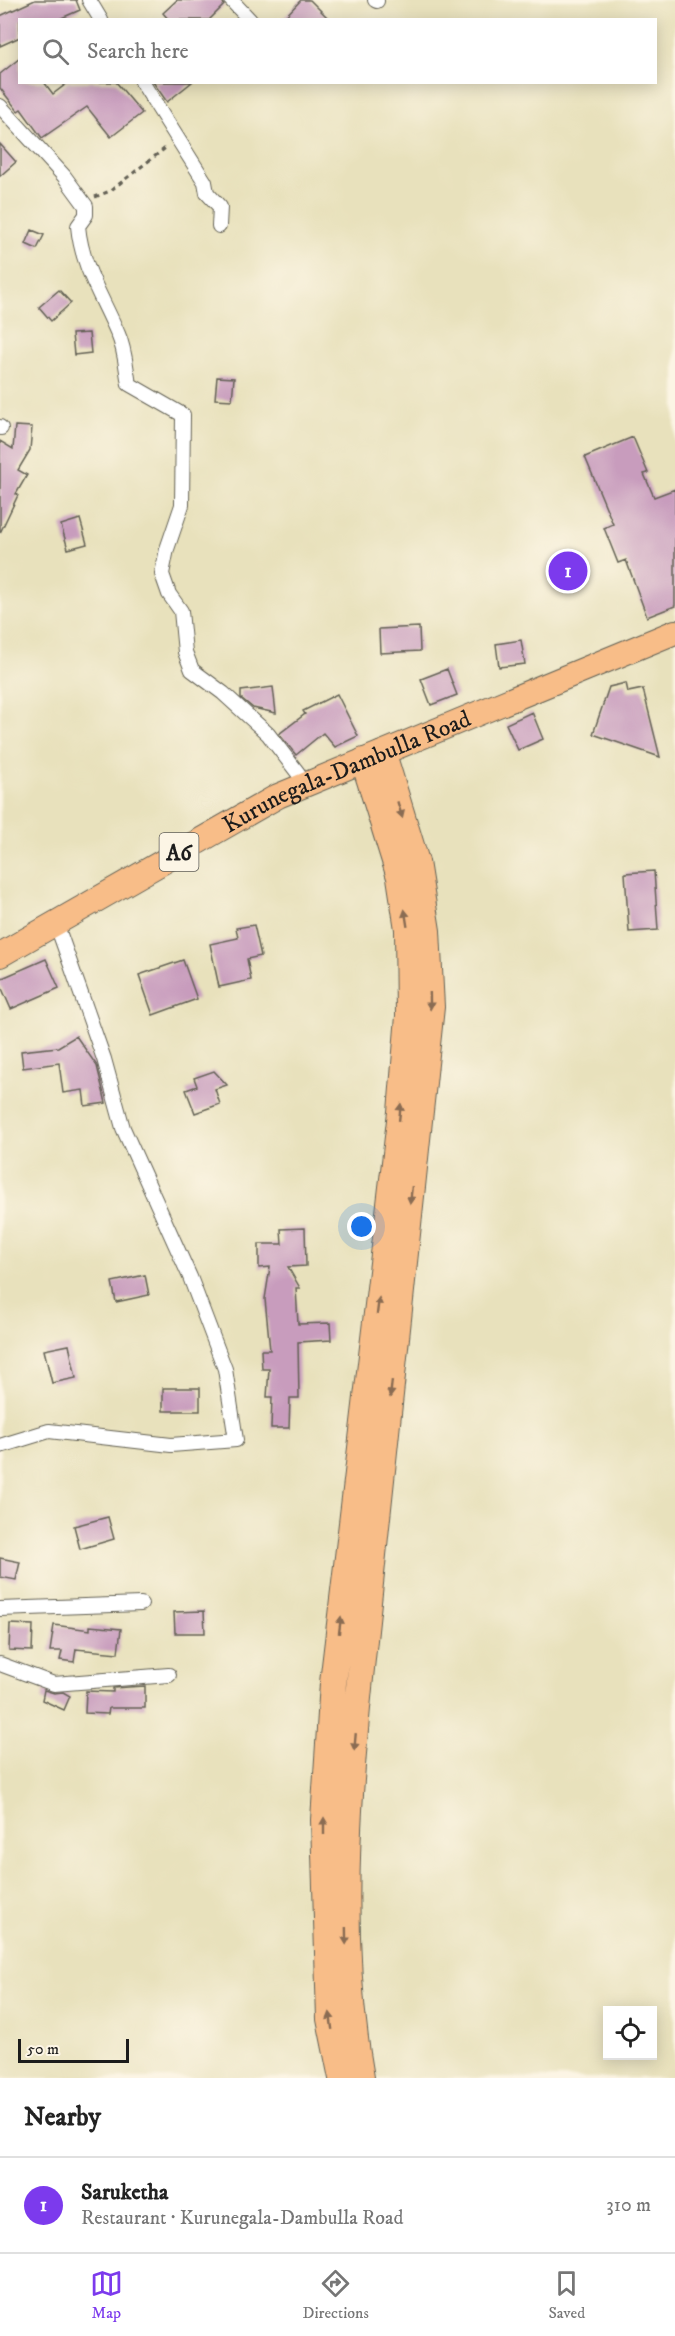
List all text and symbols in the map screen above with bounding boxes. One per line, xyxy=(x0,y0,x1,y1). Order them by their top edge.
search box xyxy=(18,18,657,84)
icon: search xyxy=(39,35,72,68)
text: Search here xyxy=(87,38,189,65)
pin: 1 xyxy=(548,548,588,594)
street label: Kurunegala-Dambulla Road xyxy=(218,704,476,840)
one-way arrow xyxy=(396,801,405,819)
road number: A6 xyxy=(160,833,198,871)
one-way arrow xyxy=(402,908,411,927)
one-way arrow xyxy=(425,992,435,1011)
one-way arrow xyxy=(395,1103,405,1122)
one-way arrow xyxy=(406,1186,416,1205)
your location xyxy=(347,1212,376,1241)
one-way arrow xyxy=(373,1297,382,1316)
one-way arrow xyxy=(386,1380,396,1399)
one-way arrow xyxy=(335,1615,345,1634)
one-way arrow xyxy=(351,1732,360,1751)
one-way arrow xyxy=(319,1816,329,1835)
one-way arrow xyxy=(342,1927,351,1946)
map controls xyxy=(603,2006,657,2060)
button: locate xyxy=(603,2006,657,2060)
one-way arrow xyxy=(326,2011,335,2030)
scale bar xyxy=(18,2036,129,2064)
text: 50 m xyxy=(27,2039,59,2059)
text: Nearby xyxy=(24,2101,101,2134)
text: Saruketha xyxy=(81,2179,168,2206)
text: 1 xyxy=(40,2193,47,2218)
text: 310 m xyxy=(606,2193,651,2218)
text: Restaurant · Kurunegala-Dambulla Road xyxy=(81,2206,404,2231)
tab: Map xyxy=(90,2267,123,2323)
tab: Directions xyxy=(302,2267,369,2323)
tab: Saved xyxy=(548,2267,585,2323)

